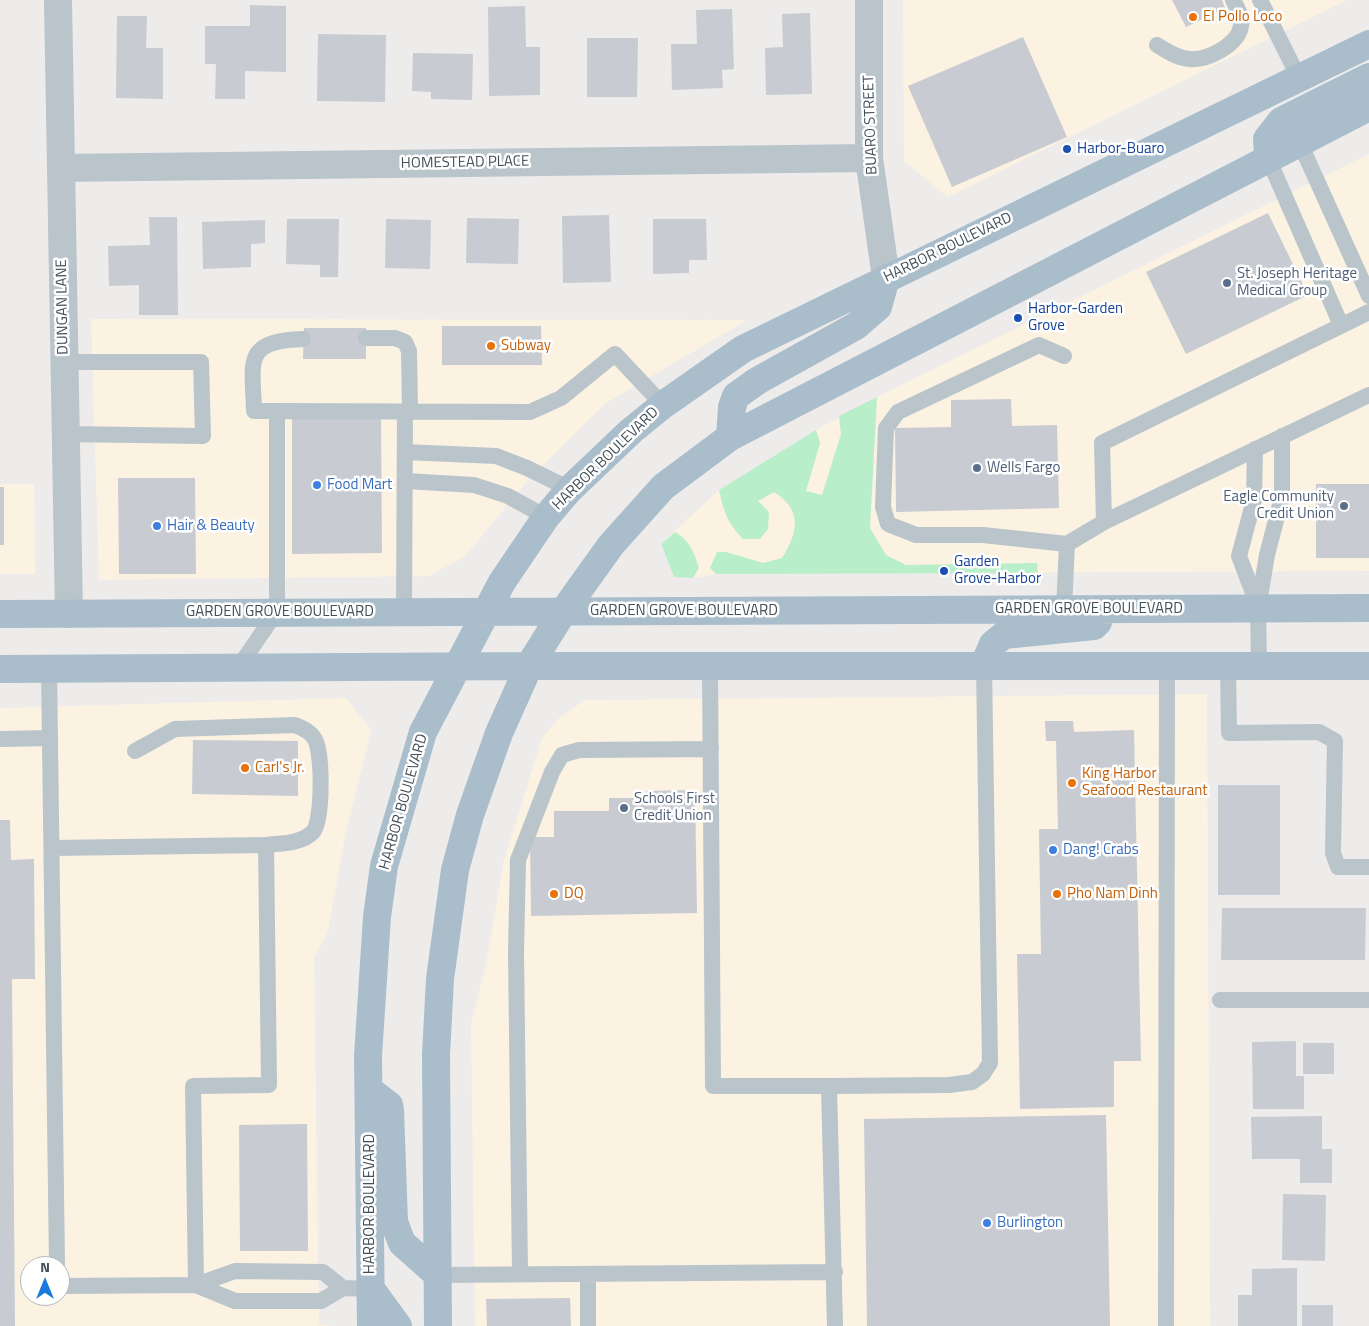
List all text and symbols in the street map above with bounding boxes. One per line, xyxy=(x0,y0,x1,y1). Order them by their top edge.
place label: El Pollo Loco xyxy=(1203,8,1282,26)
marker: El Pollo Loco xyxy=(1187,11,1199,23)
street label: BUARO STREET xyxy=(860,75,882,175)
place label: Harbor-Buaro xyxy=(1077,140,1164,158)
marker: Harbor-Buaro xyxy=(1061,143,1073,155)
street label: HOMESTEAD PLACE xyxy=(401,153,529,173)
street label: HARBOR BOULEVARD xyxy=(881,209,1015,287)
street label: DUNGAN LANE xyxy=(53,259,73,355)
place label: St. Joseph Heritage Medical Group xyxy=(1237,265,1357,300)
marker: St. Joseph Heritage Medical Group xyxy=(1221,277,1233,289)
place label: Harbor-Garden Grove xyxy=(1028,300,1123,335)
marker: Harbor-Garden Grove xyxy=(1012,312,1024,324)
place label: Subway xyxy=(501,337,551,355)
marker: Subway xyxy=(485,340,497,352)
street label: HARBOR BOULEVARD xyxy=(549,404,663,514)
place label: Wells Fargo xyxy=(987,459,1060,477)
marker: Wells Fargo xyxy=(971,462,983,474)
place label: Food Mart xyxy=(327,476,392,494)
marker: Food Mart xyxy=(311,479,323,491)
place label: Eagle Community Credit Union xyxy=(1223,488,1334,523)
marker: Eagle Community Credit Union xyxy=(1338,500,1350,512)
place label: Hair & Beauty xyxy=(167,517,255,535)
marker: Hair & Beauty xyxy=(151,520,163,532)
place label: Garden Grove-Harbor xyxy=(954,553,1041,588)
marker: Garden Grove-Harbor xyxy=(938,565,950,577)
street label: GARDEN GROVE BOULEVARD xyxy=(995,600,1183,618)
street label: GARDEN GROVE BOULEVARD xyxy=(590,602,778,620)
street label: GARDEN GROVE BOULEVARD xyxy=(186,603,374,621)
street label: HARBOR BOULEVARD xyxy=(376,732,432,872)
place label: Carl's Jr. xyxy=(255,759,305,777)
marker: Carl's Jr. xyxy=(239,762,251,774)
place label: King Harbor Seafood Restaurant xyxy=(1082,765,1208,800)
marker: King Harbor Seafood Restaurant xyxy=(1066,777,1078,789)
place label: Schools First Credit Union xyxy=(634,790,715,825)
marker: Schools First Credit Union xyxy=(618,802,630,814)
place label: Dang! Crabs xyxy=(1063,841,1139,859)
marker: Dang! Crabs xyxy=(1047,844,1059,856)
place label: DQ xyxy=(564,885,584,903)
place label: Pho Nam Dinh xyxy=(1067,885,1158,903)
marker: DQ xyxy=(548,888,560,900)
marker: Pho Nam Dinh xyxy=(1051,888,1063,900)
street label: HARBOR BOULEVARD xyxy=(361,1134,379,1274)
place label: Burlington xyxy=(997,1214,1063,1232)
marker: Burlington xyxy=(981,1217,993,1229)
north arrow xyxy=(20,1256,70,1306)
text: N xyxy=(40,1256,50,1277)

